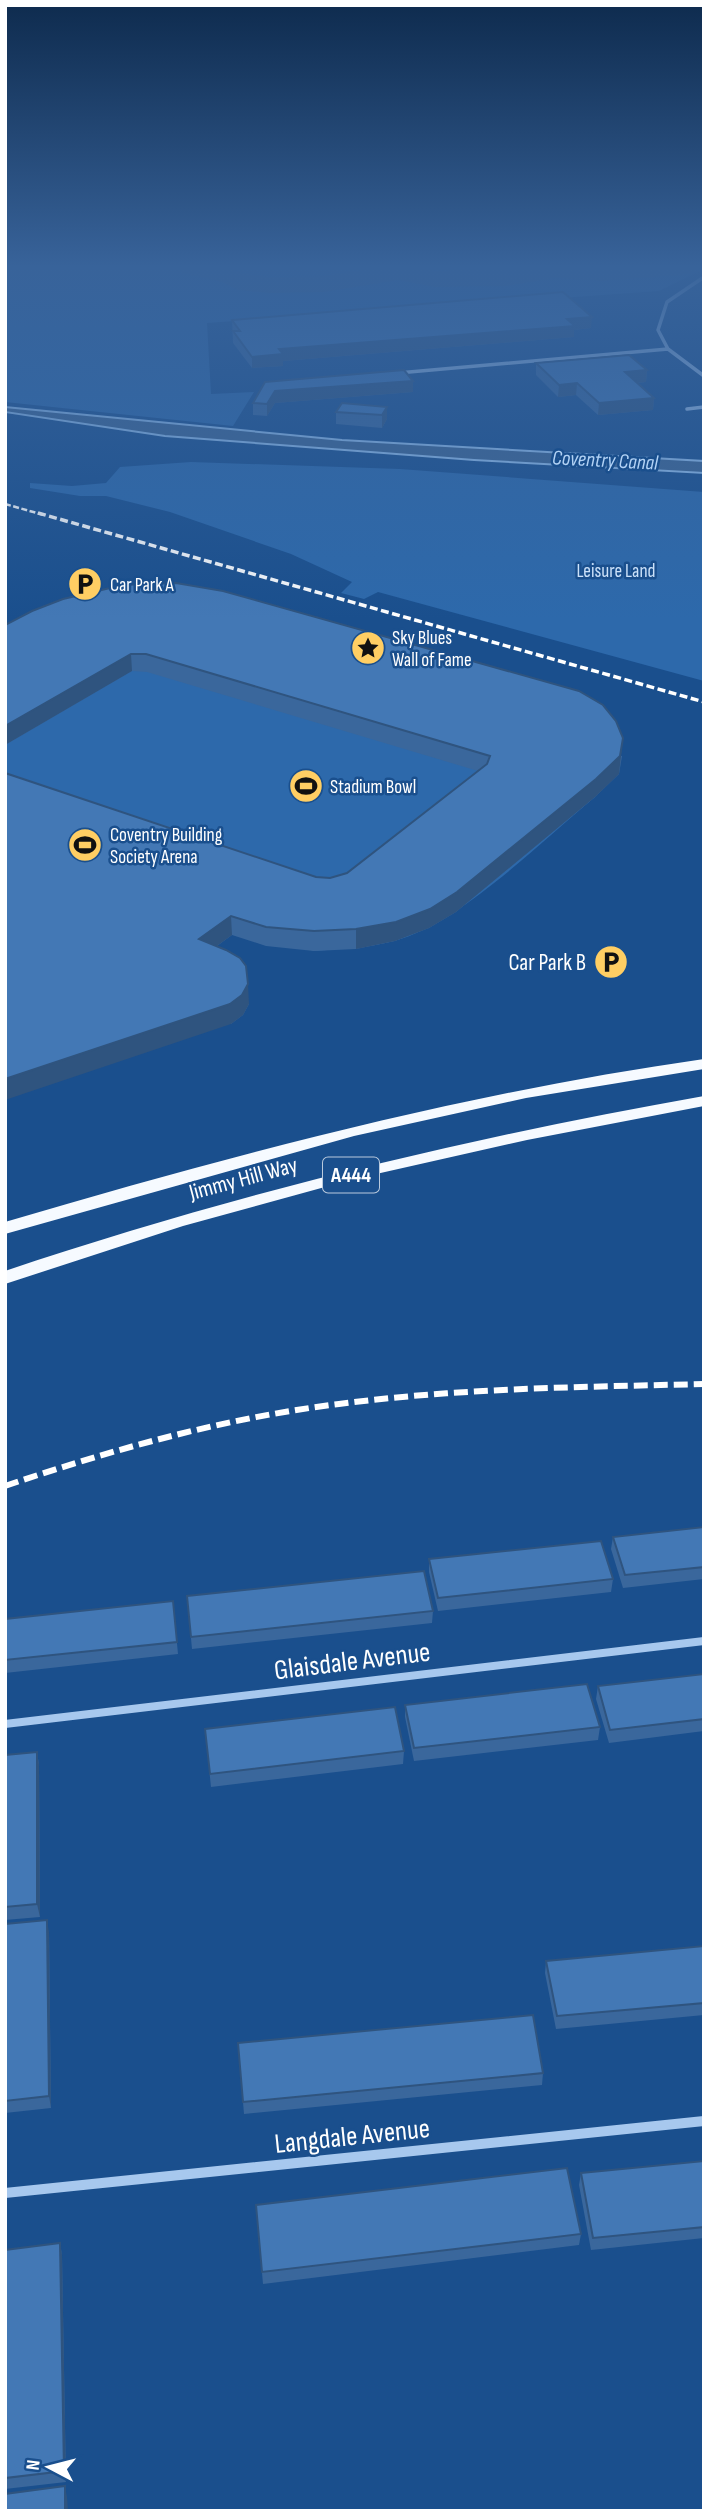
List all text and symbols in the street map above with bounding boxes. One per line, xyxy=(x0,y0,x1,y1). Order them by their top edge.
water label: Coventry Canal xyxy=(551,445,660,476)
park label: Leisure Land xyxy=(577,560,655,583)
parking icon: Car Park A xyxy=(66,565,104,603)
place label: Car Park A xyxy=(110,574,174,597)
place label: Sky Blues Wall of Fame xyxy=(392,627,472,672)
place icon: Sky Blues Wall of Fame xyxy=(349,629,387,667)
sports icon: Stadium Bowl xyxy=(287,767,325,805)
place label: Stadium Bowl xyxy=(330,776,416,799)
place label: Coventry Building Society Arena xyxy=(110,824,223,869)
sports icon: Coventry Building Society Arena xyxy=(66,826,104,864)
parking icon: Car Park B xyxy=(592,943,630,981)
place label: Car Park B xyxy=(509,949,586,977)
street label: Jimmy Hill Way xyxy=(185,1151,301,1207)
road number: A444 xyxy=(323,1158,379,1192)
street label: Glaisdale Avenue xyxy=(272,1636,432,1687)
street label: Langdale Avenue xyxy=(273,2112,431,2161)
north arrow xyxy=(14,2432,84,2502)
text: N xyxy=(22,2459,46,2472)

